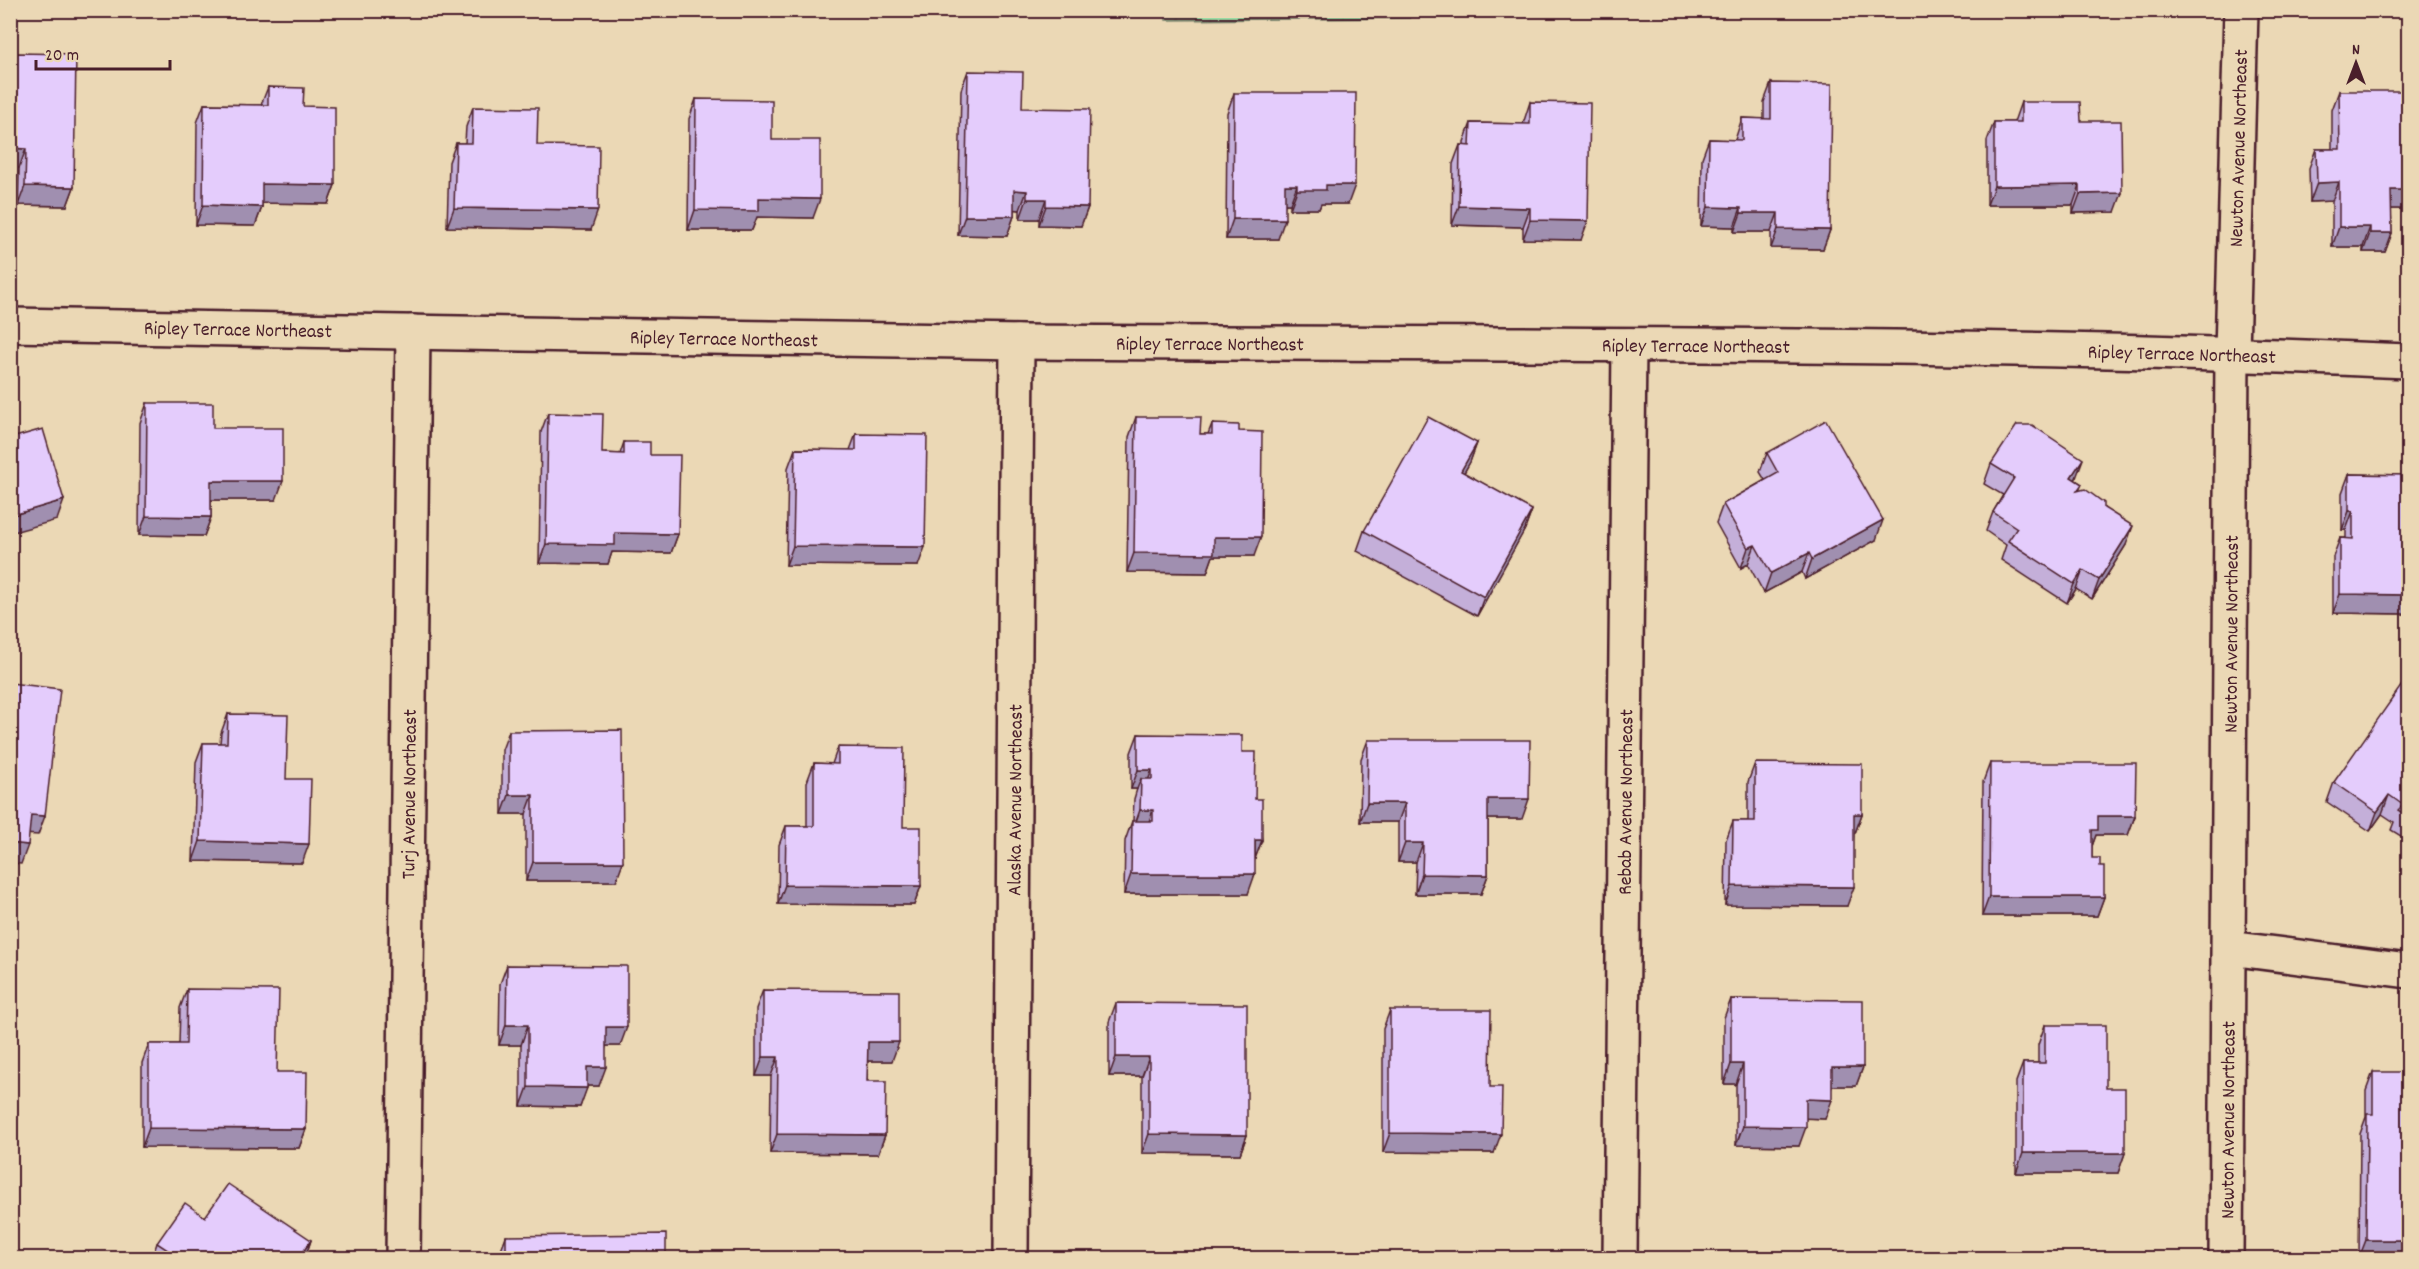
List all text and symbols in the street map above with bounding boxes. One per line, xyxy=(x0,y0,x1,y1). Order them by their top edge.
scale bar xyxy=(36,33,170,71)
north arrow xyxy=(2326,33,2386,93)
text: N xyxy=(2352,39,2360,62)
text: 20 m xyxy=(45,44,79,69)
street label: Newton Avenue Northeast xyxy=(2224,49,2257,247)
street label: Ripley Terrace Northeast xyxy=(144,316,332,347)
street label: Ripley Terrace Northeast xyxy=(629,325,818,356)
street label: Ripley Terrace Northeast xyxy=(1116,332,1304,360)
street label: Ripley Terrace Northeast xyxy=(1602,333,1790,363)
street label: Ripley Terrace Northeast xyxy=(2087,340,2276,373)
street label: Newton Avenue Northeast xyxy=(2218,535,2248,733)
street label: Alaska Avenue Northeast xyxy=(1002,704,1032,896)
street label: Turj Avenue Northeast xyxy=(396,709,426,879)
street label: Rebab Avenue Northeast xyxy=(1613,709,1642,895)
street label: Newton Avenue Northeast xyxy=(2215,1021,2245,1219)

